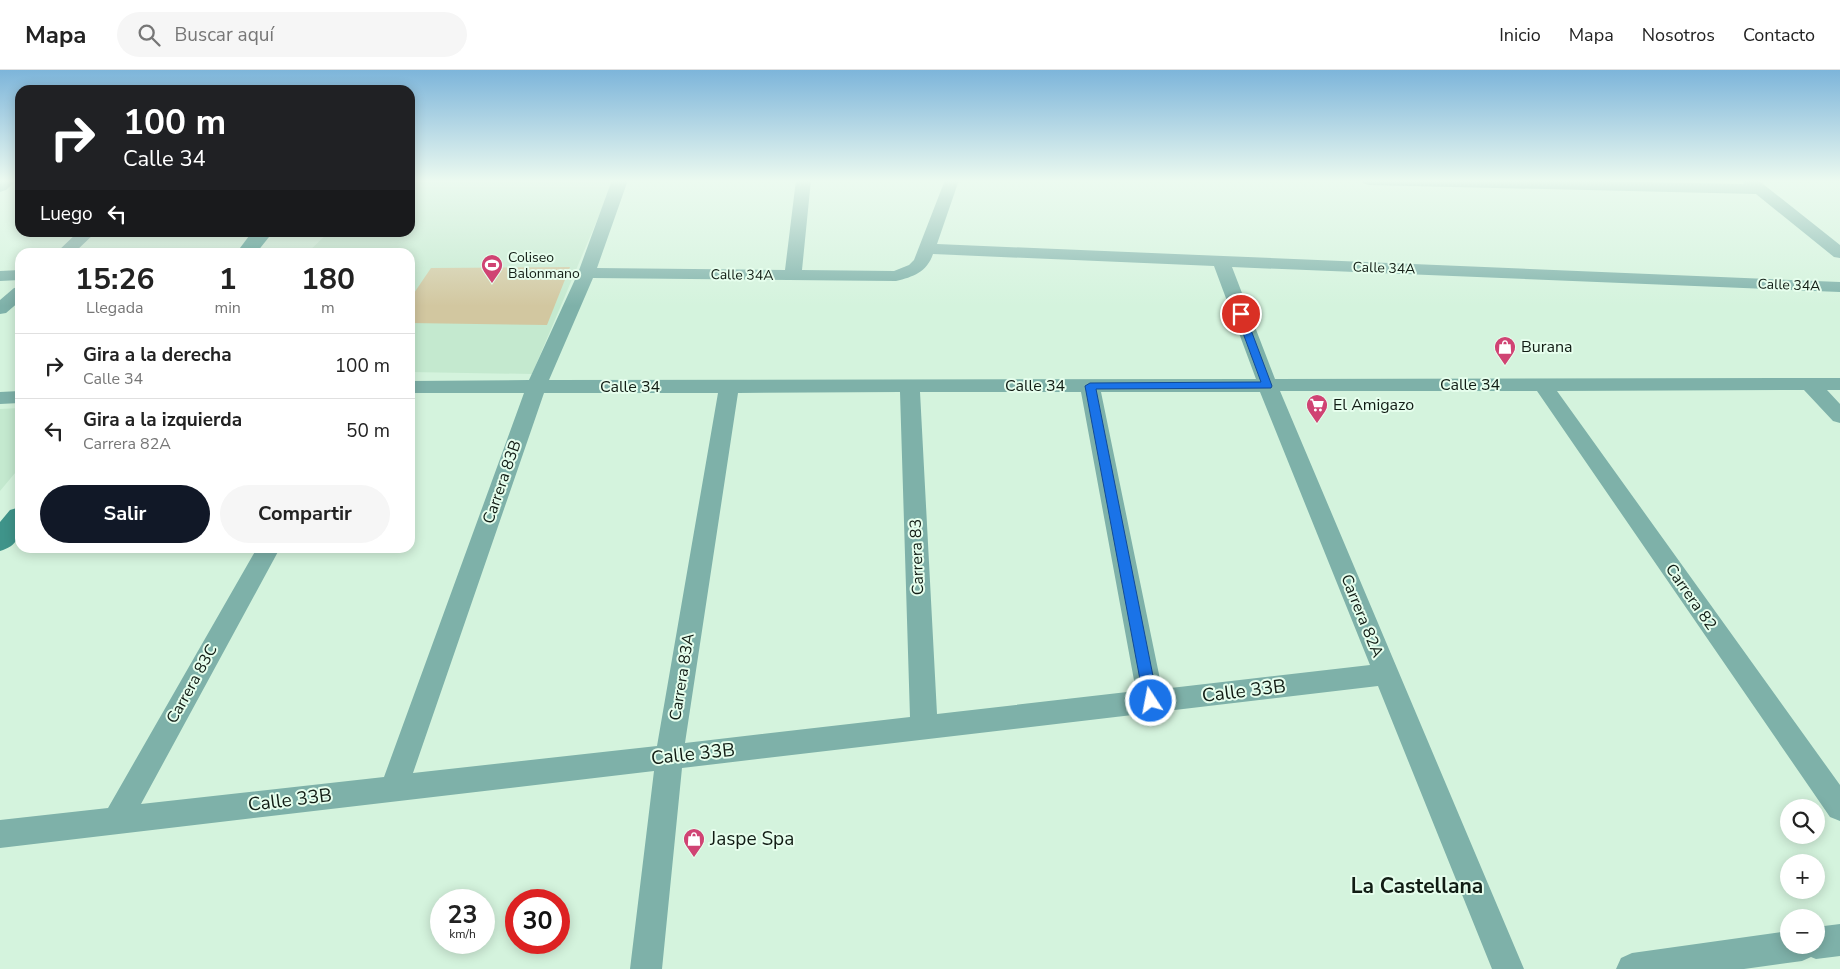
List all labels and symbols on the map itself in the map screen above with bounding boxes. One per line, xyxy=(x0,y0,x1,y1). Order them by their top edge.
place label: Coliseo Balonmano xyxy=(508,248,580,283)
sports icon: Coliseo Balonmano xyxy=(480,253,504,284)
street label: Calle 34A xyxy=(1352,257,1416,279)
street label: Calle 34A xyxy=(710,265,774,285)
street label: Calle 34A xyxy=(1757,274,1821,296)
pin xyxy=(1220,293,1262,335)
shop icon: Burana xyxy=(1493,335,1517,366)
place label: Burana xyxy=(1521,336,1573,358)
street label: Calle 34 xyxy=(1440,374,1501,396)
street label: Calle 34 xyxy=(1005,375,1066,397)
street label: Calle 34 xyxy=(600,376,661,398)
supermarket icon: El Amigazo xyxy=(1305,393,1329,424)
place label: El Amigazo xyxy=(1333,394,1414,416)
street label: Carrera 83B xyxy=(477,437,527,527)
street label: Carrera 83 xyxy=(905,518,929,596)
street label: Carrera 82 xyxy=(1660,559,1722,635)
street label: Carrera 82A xyxy=(1335,571,1389,661)
street label: Carrera 83A xyxy=(664,632,700,722)
street label: Carrera 83C xyxy=(161,640,223,727)
street label: Calle 33B xyxy=(1201,673,1287,709)
position arrow xyxy=(1124,674,1176,726)
street label: Calle 33B xyxy=(650,737,736,771)
street label: Calle 33B xyxy=(247,782,333,818)
place label: Jaspe Spa xyxy=(709,826,794,852)
shop icon: Jaspe Spa xyxy=(682,827,706,858)
district label: La Castellana xyxy=(1351,872,1483,900)
speed limit sign: 30 xyxy=(505,889,570,954)

